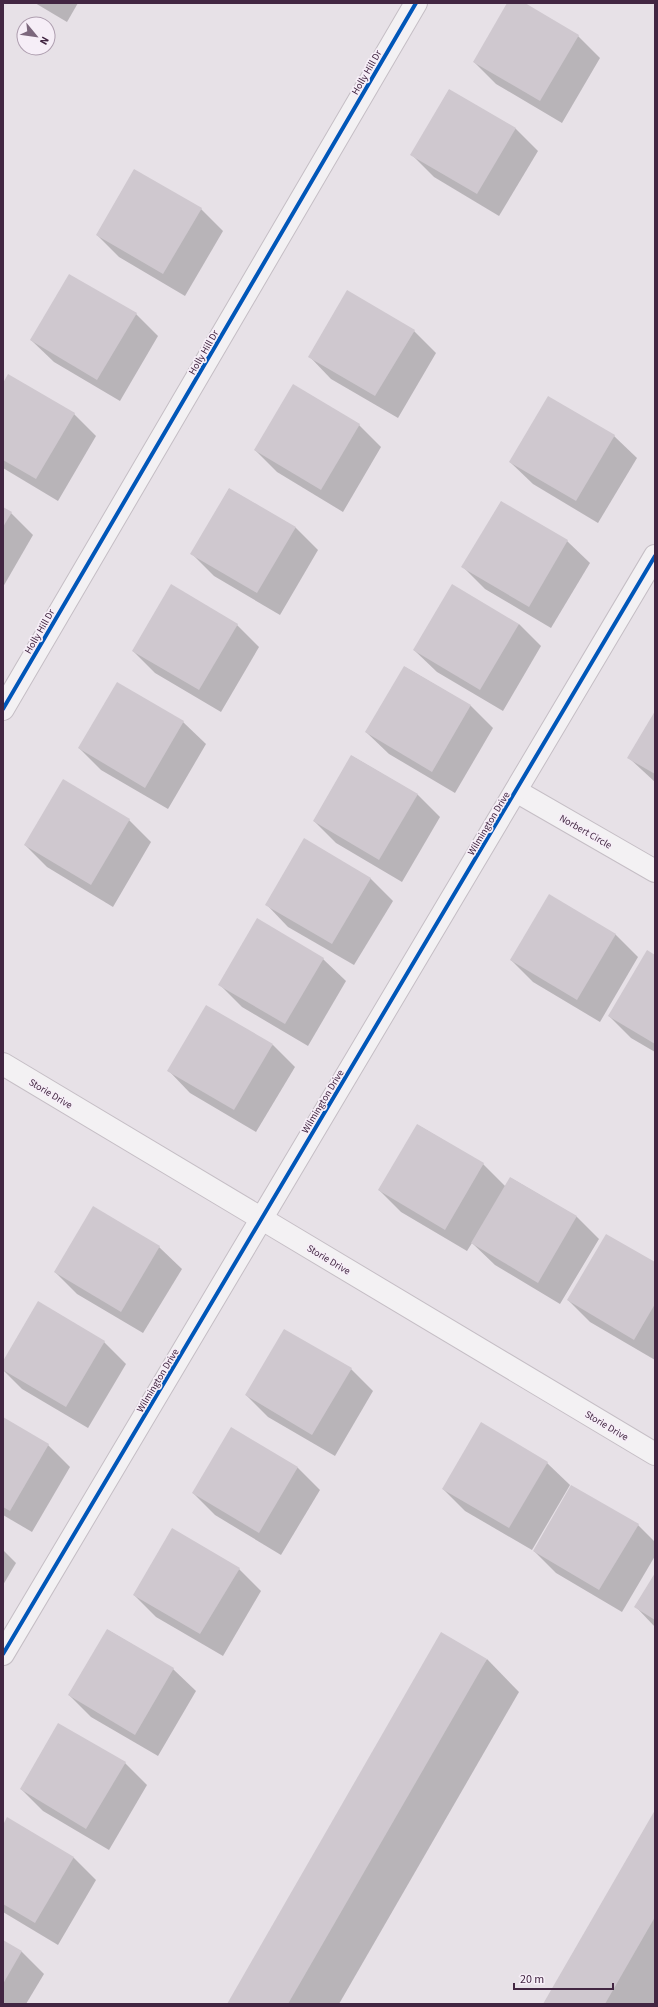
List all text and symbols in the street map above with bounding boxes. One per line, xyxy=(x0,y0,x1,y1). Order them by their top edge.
north arrow xyxy=(16,16,56,56)
text: N xyxy=(36,34,53,47)
street label: Holly Hill Dr xyxy=(348,47,386,97)
street label: Holly Hill Dr xyxy=(185,327,223,377)
street label: Holly Hill Dr xyxy=(21,606,59,656)
street label: Wilmington Drive xyxy=(464,789,513,858)
street label: Norbert Circle xyxy=(557,811,614,853)
street label: Wilmington Drive xyxy=(298,1067,347,1136)
street label: Storie Drive xyxy=(26,1075,75,1112)
street label: Storie Drive xyxy=(304,1241,353,1278)
street label: Wilmington Drive xyxy=(133,1346,182,1415)
street label: Storie Drive xyxy=(582,1407,631,1444)
scale bar xyxy=(514,1965,613,1991)
text: 20 m xyxy=(520,1971,544,1988)

